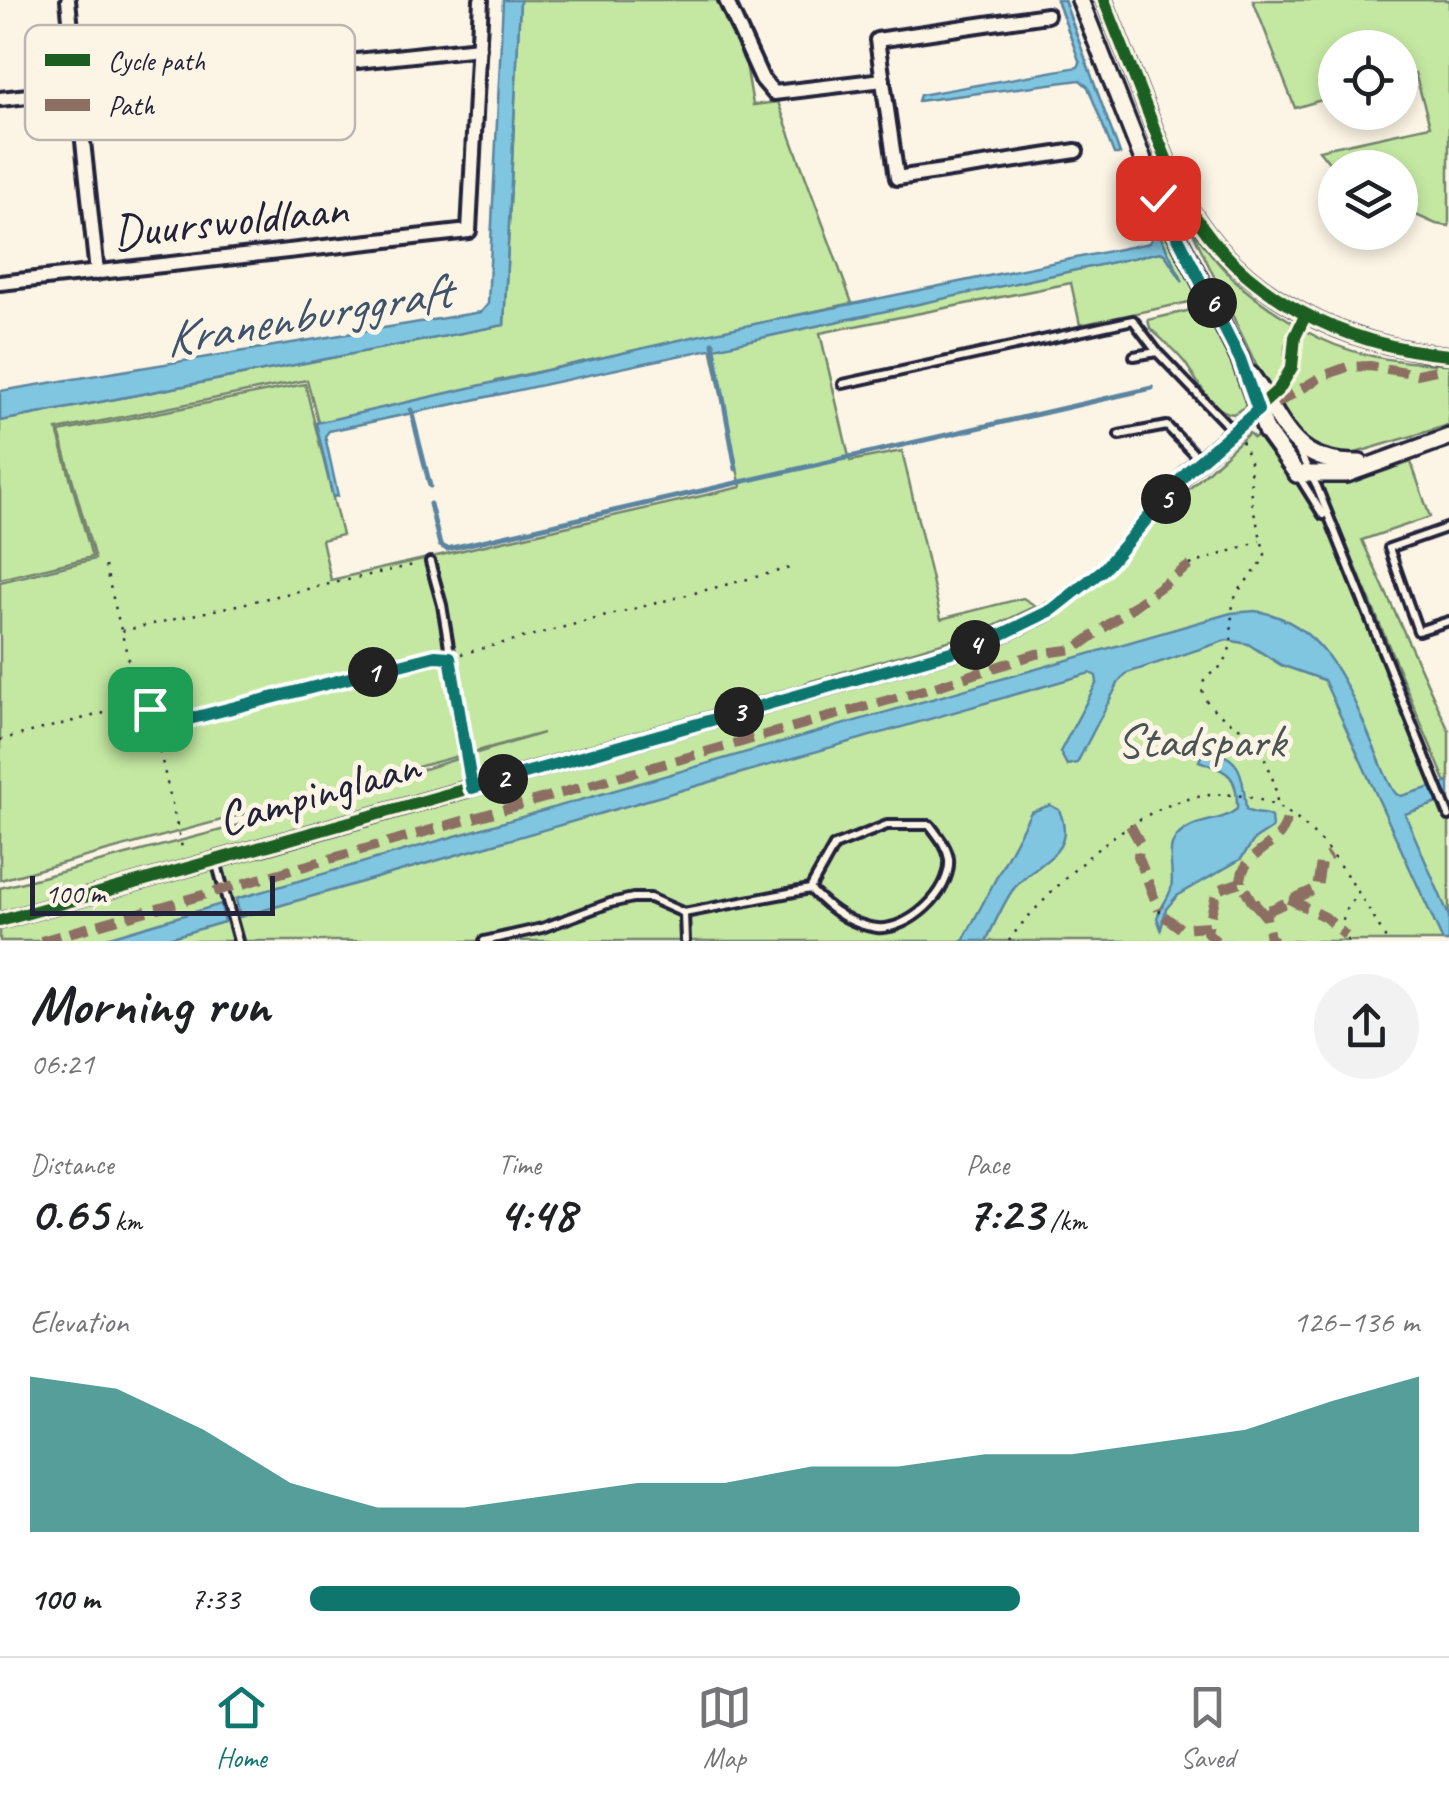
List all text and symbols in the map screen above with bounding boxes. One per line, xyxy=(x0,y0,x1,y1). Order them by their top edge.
legend xyxy=(25,25,355,140)
map controls xyxy=(1318,30,1418,250)
button: locate xyxy=(1318,30,1418,130)
text: Cycle path xyxy=(108,43,205,78)
text: Path xyxy=(108,88,155,123)
button: layers xyxy=(1318,150,1418,250)
pin xyxy=(1116,156,1201,241)
icon: check xyxy=(1131,171,1186,226)
street label: Duurswoldlaan xyxy=(110,178,352,262)
water label: Kranenburggraft xyxy=(159,257,463,371)
pin: 6 xyxy=(1187,278,1237,328)
text: 6 xyxy=(1205,285,1219,320)
pin: 5 xyxy=(1141,474,1191,524)
text: 5 xyxy=(1160,481,1172,516)
pin: 4 xyxy=(950,620,1000,670)
text: 4 xyxy=(969,627,981,662)
pin: 1 xyxy=(348,647,398,697)
text: 1 xyxy=(367,654,379,689)
pin xyxy=(108,667,193,752)
icon: arrive xyxy=(123,682,178,737)
pin: 3 xyxy=(714,687,764,737)
text: 3 xyxy=(733,694,745,729)
park label: Stadspark xyxy=(1117,711,1289,771)
street label: Campinglaan xyxy=(210,734,428,849)
pin: 2 xyxy=(478,754,528,804)
text: 2 xyxy=(497,761,509,796)
scale bar xyxy=(30,871,275,916)
text: 100 m xyxy=(45,876,105,911)
text: Morning run xyxy=(30,970,270,1040)
button: share xyxy=(1314,974,1419,1079)
text: 06:21 xyxy=(30,1043,94,1084)
text: Distance xyxy=(30,1147,114,1182)
text: Time xyxy=(498,1147,541,1182)
text: Pace xyxy=(966,1147,1009,1182)
text: 0.65 xyxy=(30,1182,108,1245)
text: 4:48 xyxy=(498,1182,575,1245)
text: 7:23 xyxy=(966,1182,1043,1245)
text: km xyxy=(108,1203,142,1238)
text: /km xyxy=(1043,1203,1087,1238)
text: Elevation xyxy=(30,1301,128,1342)
text: 126–136 m xyxy=(1293,1301,1419,1342)
text: 100 m xyxy=(30,1578,99,1619)
text: 7:33 xyxy=(190,1578,240,1619)
tab: Home xyxy=(214,1680,269,1775)
tab: Map xyxy=(697,1680,752,1775)
tab: Saved xyxy=(1180,1680,1235,1775)

